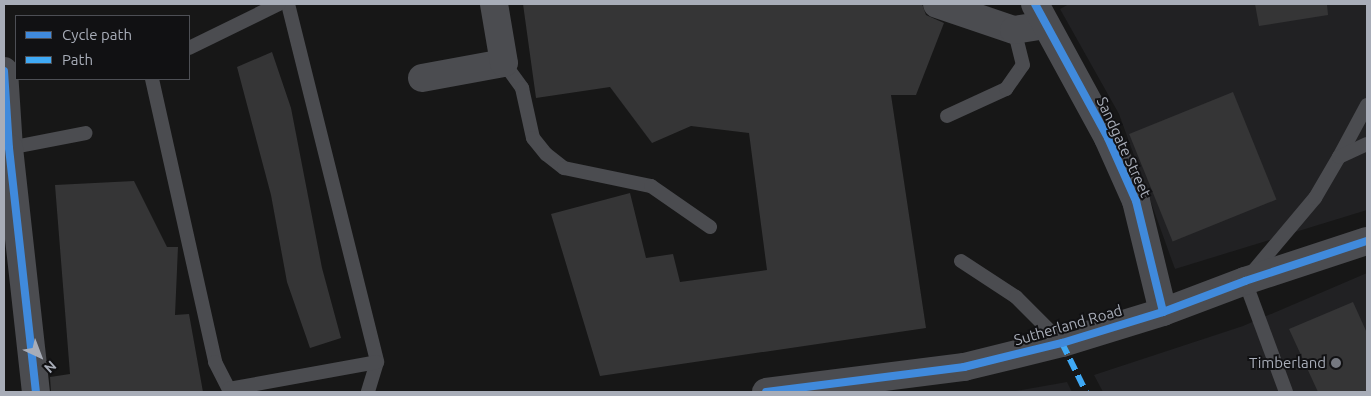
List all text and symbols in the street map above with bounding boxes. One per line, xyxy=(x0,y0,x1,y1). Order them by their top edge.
legend xyxy=(15,15,190,80)
text: Cycle path xyxy=(62,26,132,43)
text: Path xyxy=(62,51,93,68)
street label: Sandgate Street xyxy=(1093,94,1155,200)
street label: Sutherland Road xyxy=(1012,301,1124,349)
north arrow xyxy=(15,331,65,381)
place label: Timberland xyxy=(1249,354,1326,372)
marker: Timberland xyxy=(1330,357,1342,369)
text: N xyxy=(41,358,60,376)

